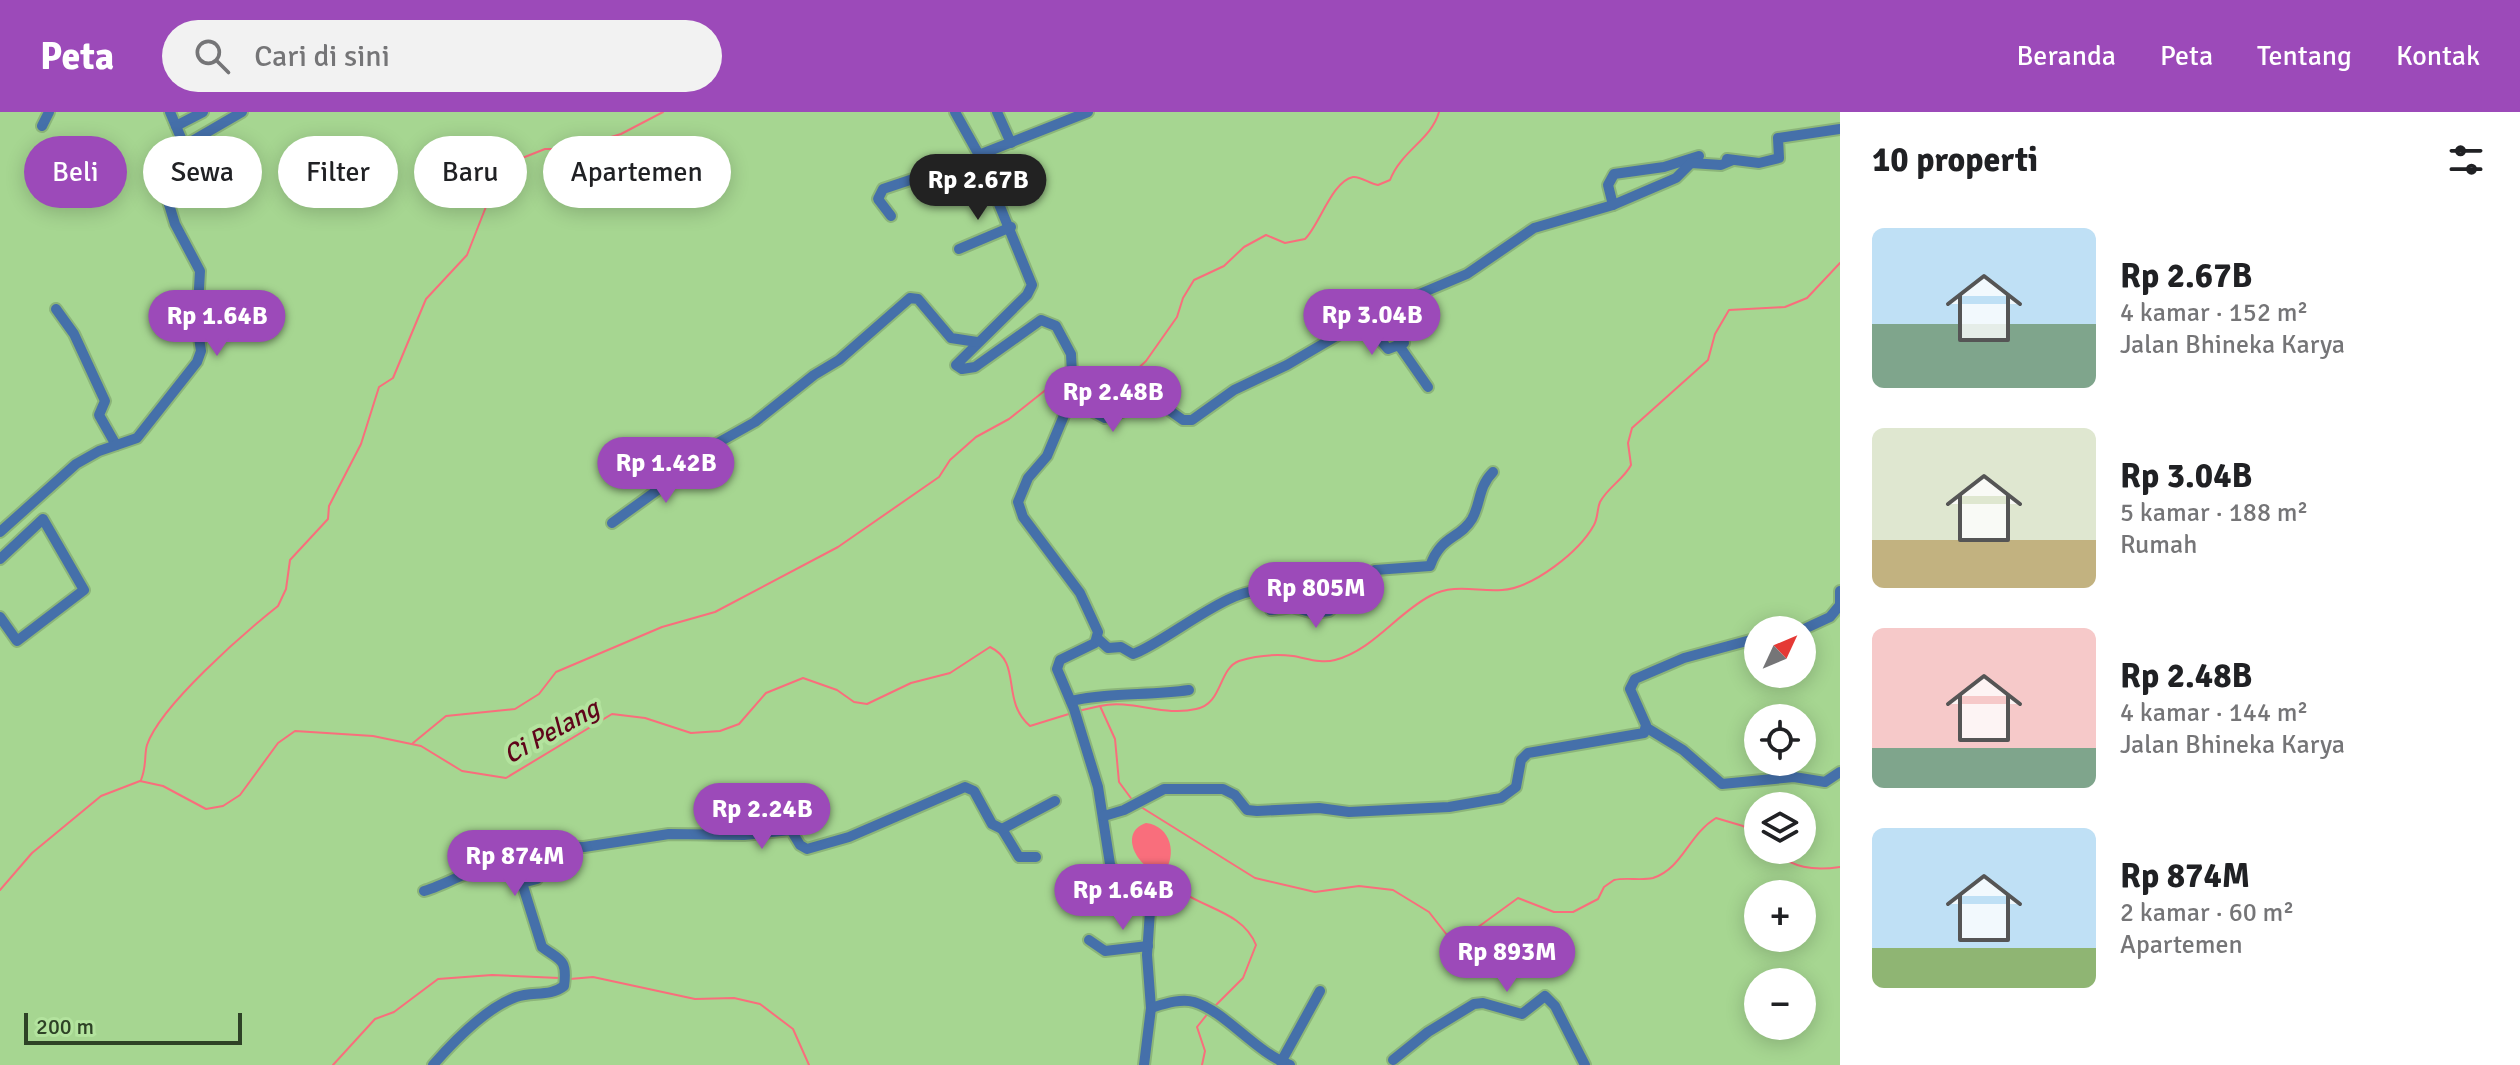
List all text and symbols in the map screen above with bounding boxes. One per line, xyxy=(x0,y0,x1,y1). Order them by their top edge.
search box xyxy=(162,20,722,92)
text: Peta xyxy=(40,33,114,80)
icon: search xyxy=(190,34,234,78)
text: Cari di sini xyxy=(254,38,390,75)
text: Beranda xyxy=(2016,39,2116,73)
text: Peta xyxy=(2160,39,2213,73)
text: Tentang xyxy=(2257,39,2352,73)
text: Kontak xyxy=(2396,39,2480,73)
chip: Beli xyxy=(24,136,127,208)
chip: Sewa xyxy=(143,136,262,208)
chip: Filter xyxy=(278,136,398,208)
chip: Baru xyxy=(414,136,527,208)
chip: Apartemen xyxy=(543,136,731,208)
icon: filters xyxy=(2444,138,2488,182)
text: 10 properti xyxy=(1872,139,2038,181)
pin: Rp 2.67B xyxy=(895,154,1061,222)
text: Rp 2.67B xyxy=(927,164,1029,196)
text: Rp 2.67B xyxy=(2120,255,2252,297)
icon: home xyxy=(1936,260,2032,356)
pin: Rp 3.04B xyxy=(1289,289,1455,357)
pin: Rp 1.64B xyxy=(134,290,300,358)
text: 4 kamar · 152 m² xyxy=(2120,297,2308,329)
text: Rp 3.04B xyxy=(1321,299,1423,331)
text: Rp 1.64B xyxy=(166,300,268,332)
text: Jalan Bhineka Karya xyxy=(2120,329,2345,361)
pin: Rp 2.48B xyxy=(1030,366,1196,434)
text: Rp 2.48B xyxy=(1062,376,1164,408)
pin: Rp 1.42B xyxy=(583,437,749,505)
text: Rp 1.42B xyxy=(615,447,717,479)
text: Rp 3.04B xyxy=(2120,455,2252,497)
icon: home xyxy=(1936,460,2032,556)
text: 5 kamar · 188 m² xyxy=(2120,497,2308,529)
text: Rumah xyxy=(2120,529,2197,561)
pin: Rp 805M xyxy=(1242,562,1390,630)
text: Rp 805M xyxy=(1266,572,1366,604)
north arrow xyxy=(1744,616,1816,688)
map controls xyxy=(1744,616,1816,1040)
text: Rp 2.48B xyxy=(2120,655,2252,697)
icon: home xyxy=(1936,660,2032,756)
water label: Ci Pelang xyxy=(498,692,607,771)
text: 4 kamar · 144 m² xyxy=(2120,697,2308,729)
button: locate xyxy=(1744,704,1816,776)
text: Jalan Bhineka Karya xyxy=(2120,729,2345,761)
pin: Rp 2.24B xyxy=(679,783,845,851)
button: layers xyxy=(1744,792,1816,864)
text: Rp 2.24B xyxy=(711,793,813,825)
pin: Rp 874M xyxy=(441,830,589,898)
text: Rp 874M xyxy=(465,840,565,872)
text: Rp 874M xyxy=(2120,855,2250,897)
icon: home xyxy=(1936,860,2032,956)
pin: Rp 1.64B xyxy=(1040,864,1206,932)
text: Rp 1.64B xyxy=(1072,874,1174,906)
button: + xyxy=(1744,880,1816,952)
text: 2 kamar · 60 m² xyxy=(2120,897,2294,929)
pin: Rp 893M xyxy=(1433,926,1581,994)
text: Apartemen xyxy=(2120,929,2243,961)
text: Rp 893M xyxy=(1457,936,1557,968)
button: − xyxy=(1744,968,1816,1040)
scale bar xyxy=(24,1009,242,1045)
text: 200 m xyxy=(36,1013,94,1040)

